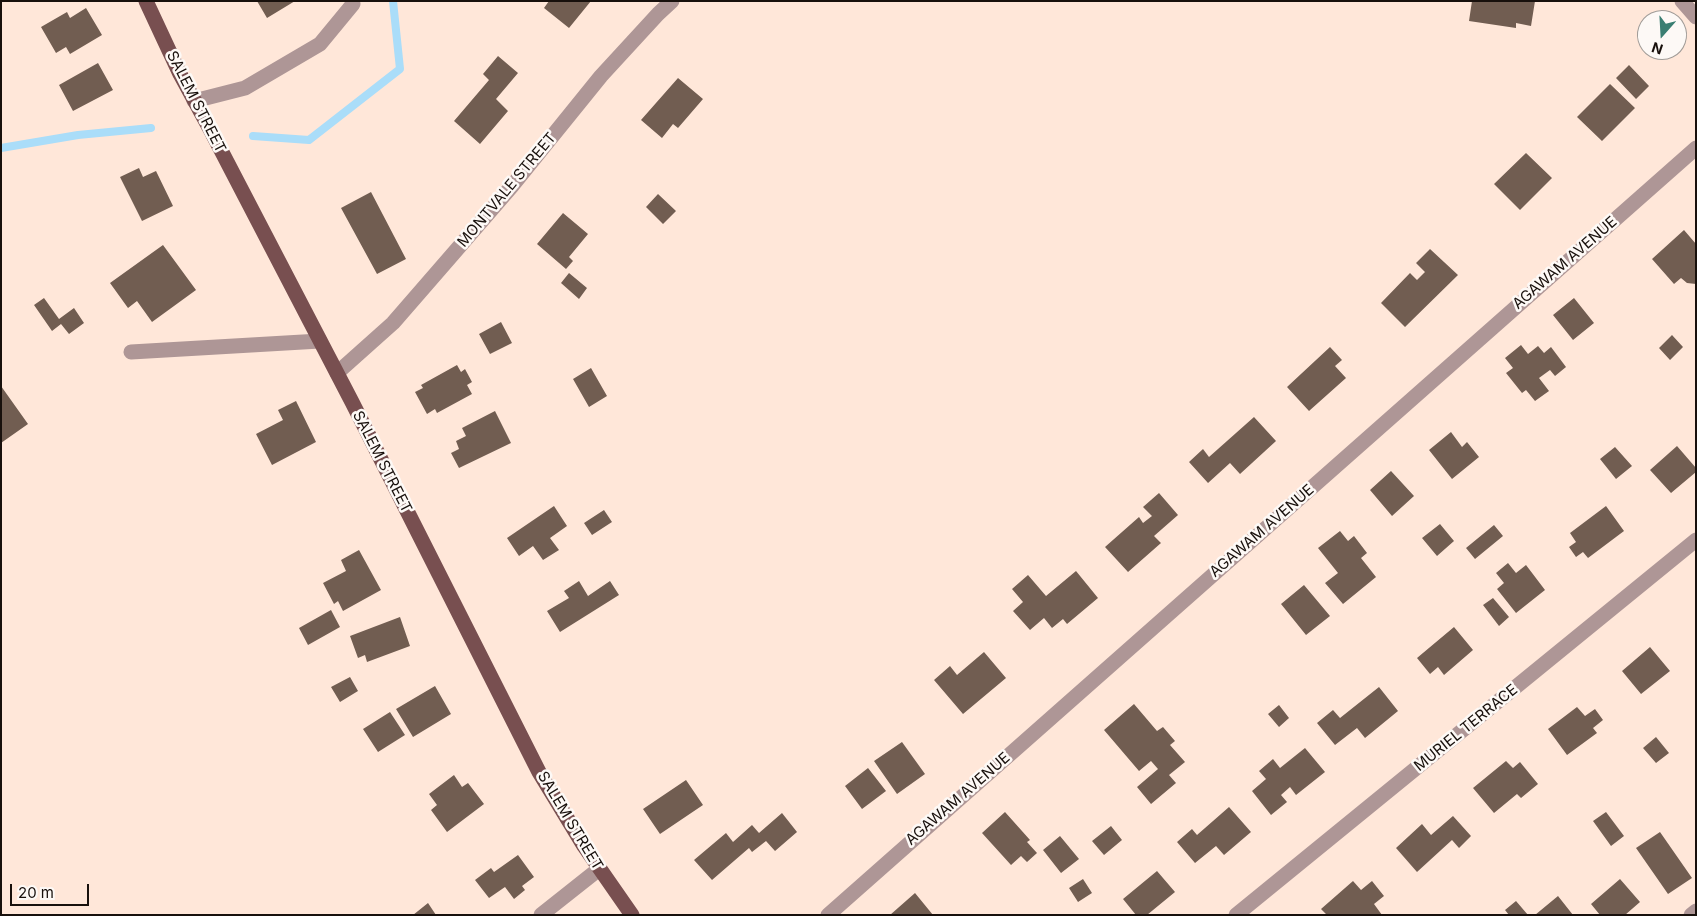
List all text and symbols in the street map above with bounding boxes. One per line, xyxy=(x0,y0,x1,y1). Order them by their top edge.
north arrow xyxy=(1637,10,1687,60)
text: N xyxy=(1649,39,1665,58)
street label: SALEM STREET xyxy=(163,48,229,156)
street label: MONTVALE STREET xyxy=(454,129,560,251)
street label: AGAWAM AVENUE xyxy=(1509,213,1621,313)
street label: SALEM STREET xyxy=(349,408,415,516)
street label: AGAWAM AVENUE xyxy=(1206,481,1318,581)
street label: MURIEL TERRACE xyxy=(1411,681,1521,775)
street label: AGAWAM AVENUE xyxy=(902,749,1014,849)
street label: SALEM STREET xyxy=(533,768,607,874)
scale bar xyxy=(12,874,91,906)
text: 20 m xyxy=(18,883,54,902)

